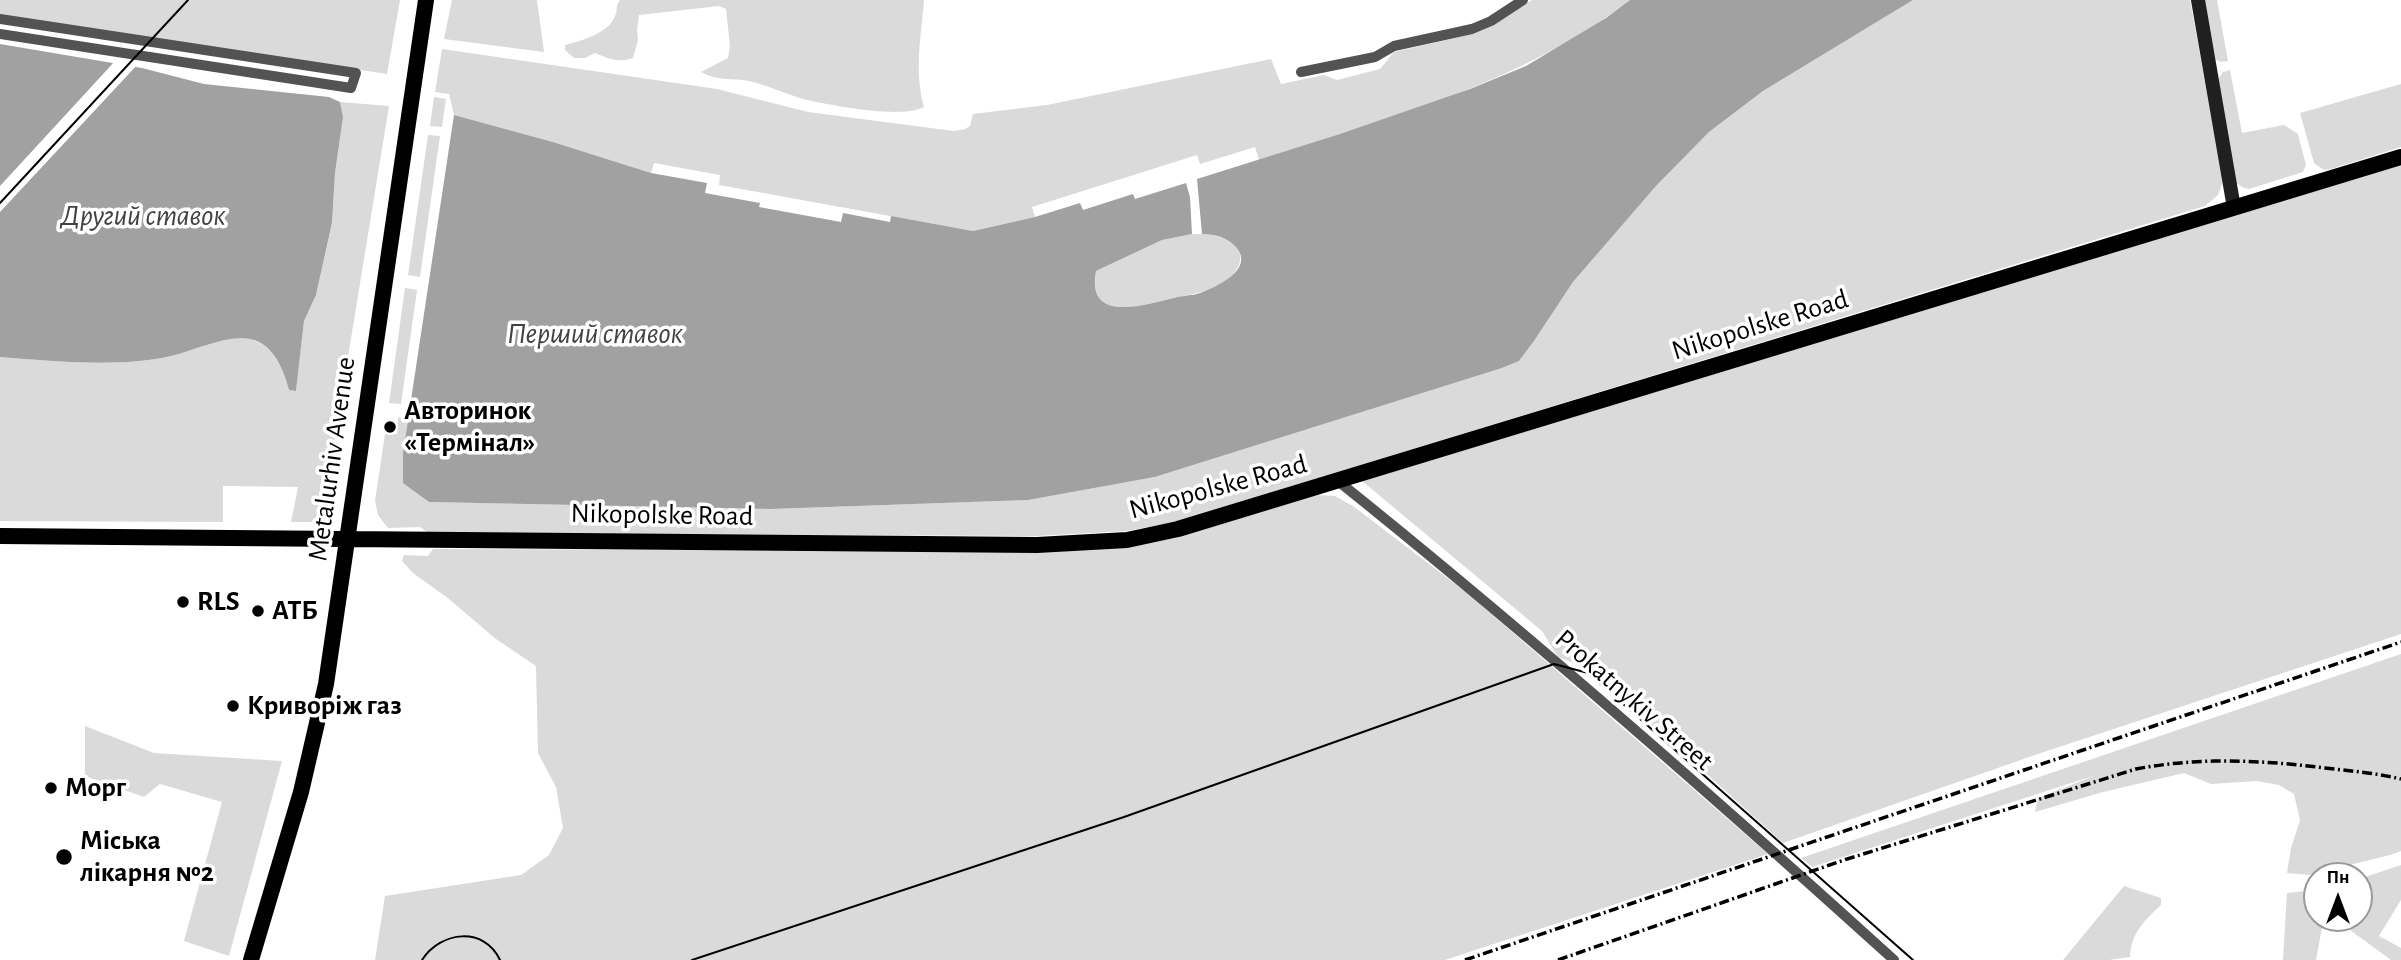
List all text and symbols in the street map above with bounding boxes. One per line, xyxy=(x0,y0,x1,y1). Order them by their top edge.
water label: Другий ставок xyxy=(60,198,226,234)
street label: Nikopolske Road xyxy=(1668,282,1852,368)
water label: Перший ставок xyxy=(507,316,683,352)
street label: Metalurhiv Avenue xyxy=(301,355,363,563)
place label: Авторинок «Термінал» xyxy=(404,394,535,460)
marker: Авторинок «Термінал» xyxy=(382,419,398,435)
street label: Nikopolske Road xyxy=(1125,447,1311,527)
street label: Nikopolske Road xyxy=(570,497,754,533)
place label: RLS xyxy=(197,585,240,619)
marker: RLS xyxy=(175,594,191,610)
place label: АТБ xyxy=(272,594,318,628)
marker: АТБ xyxy=(250,603,266,619)
street label: Prokatnykiv Street xyxy=(1548,622,1720,778)
place label: Криворіж газ xyxy=(247,689,402,723)
marker: Криворіж газ xyxy=(225,698,241,714)
place label: Морг xyxy=(65,771,126,805)
marker: Морг xyxy=(43,780,59,796)
place label: Міська лікарня №2 xyxy=(80,824,214,890)
marker: Міська лікарня №2 xyxy=(54,847,74,867)
north arrow xyxy=(2303,862,2373,932)
text: Пн xyxy=(2326,868,2350,887)

